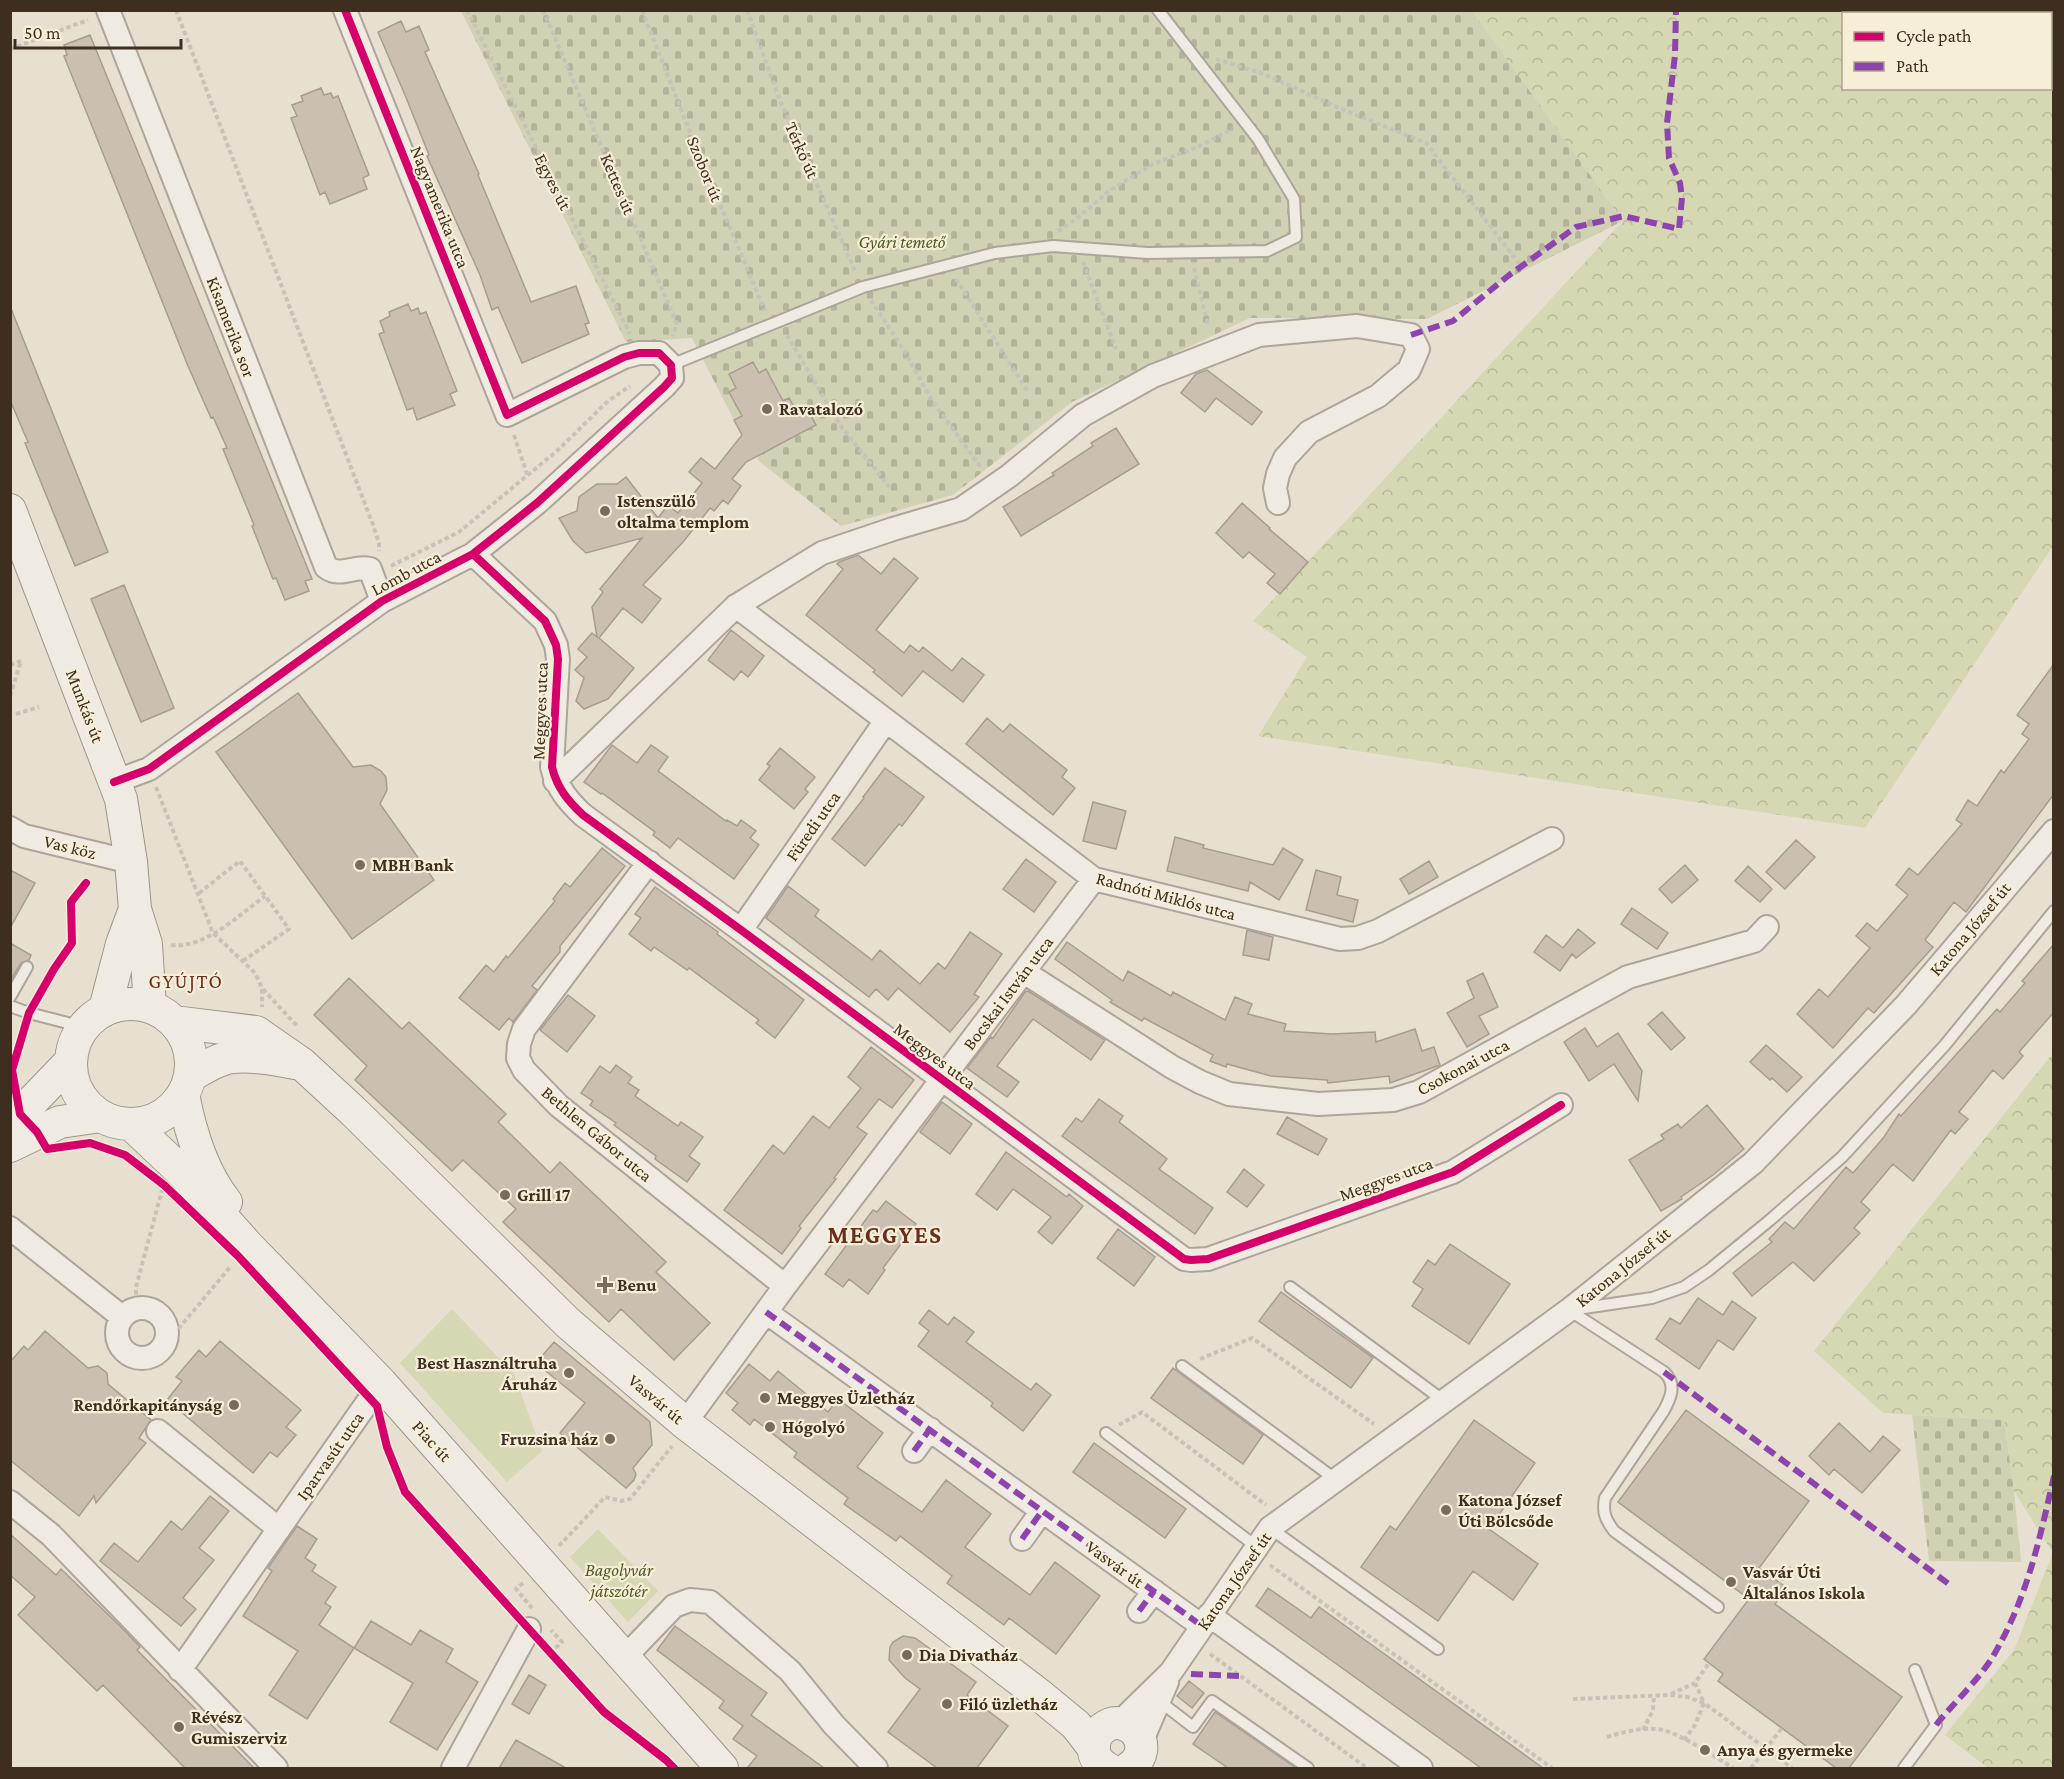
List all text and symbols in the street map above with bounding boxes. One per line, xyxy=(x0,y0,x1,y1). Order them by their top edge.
scale bar xyxy=(15,12,182,50)
legend xyxy=(1842,12,2052,90)
text: 50 m xyxy=(24,23,61,43)
text: Cycle path xyxy=(1896,26,1972,46)
text: Path xyxy=(1896,56,1929,76)
street label: Térkő út xyxy=(781,119,824,182)
street label: Szobor út xyxy=(683,134,727,205)
street label: Nagyamerika utca xyxy=(406,143,474,271)
street label: Egyes út xyxy=(530,151,576,214)
street label: Kettes út xyxy=(596,151,640,218)
park label: Gyári temető xyxy=(859,232,947,252)
street label: Kisamerika sor xyxy=(203,274,260,381)
place label: Ravatalozó xyxy=(779,399,863,419)
marker: Ravatalozó xyxy=(760,402,774,416)
place label: Istenszülő oltalma templom xyxy=(617,491,750,532)
marker: Istenszülő oltalma templom xyxy=(598,504,612,518)
street label: Lomb utca xyxy=(368,546,444,600)
street label: Meggyes utca xyxy=(528,662,552,760)
street label: Munkás út xyxy=(62,666,108,746)
street label: Füredi utca xyxy=(782,787,844,865)
street label: Vas köz xyxy=(42,831,99,863)
place label: MBH Bank xyxy=(372,855,454,875)
marker: MBH Bank xyxy=(353,858,367,872)
street label: Radnóti Miklós utca xyxy=(1094,868,1238,924)
street label: Katona József út xyxy=(1925,877,2016,980)
street label: Bocskai István utca xyxy=(959,932,1057,1054)
district label: GYÚJTÓ xyxy=(148,970,224,993)
street label: Meggyes utca xyxy=(890,1019,980,1093)
street label: Csokonai utca xyxy=(1414,1034,1512,1100)
street label: Bethlen Gábor utca xyxy=(538,1082,656,1186)
street label: Meggyes utca xyxy=(1337,1153,1435,1205)
place label: Grill 17 xyxy=(517,1185,571,1205)
marker: Grill 17 xyxy=(498,1188,512,1202)
district label: MEGGYES xyxy=(827,1221,943,1248)
street label: Katona József út xyxy=(1572,1222,1675,1311)
place label: Benu xyxy=(617,1275,657,1295)
marker: Benu xyxy=(598,1278,612,1292)
place label: Best Használtruha Áruház xyxy=(417,1353,557,1394)
marker: Best Használtruha Áruház xyxy=(562,1366,576,1380)
street label: Vasvár út xyxy=(624,1370,689,1429)
place label: Meggyes Üzletház xyxy=(777,1388,915,1408)
marker: Meggyes Üzletház xyxy=(758,1391,772,1405)
place label: Rendőrkapitányság xyxy=(74,1395,222,1415)
marker: Rendőrkapitányság xyxy=(227,1398,241,1412)
street label: Iparvasút utca xyxy=(292,1408,368,1504)
street label: Piac út xyxy=(408,1416,456,1466)
place label: Hógolyó xyxy=(782,1417,845,1437)
marker: Hógolyó xyxy=(763,1420,777,1434)
place label: Fruzsina ház xyxy=(501,1429,598,1449)
marker: Fruzsina ház xyxy=(603,1432,617,1446)
place label: Katona József Úti Bölcsőde xyxy=(1458,1490,1562,1531)
marker: Katona József Úti Bölcsőde xyxy=(1439,1503,1453,1517)
street label: Katona József út xyxy=(1193,1527,1276,1634)
street label: Vasvár út xyxy=(1082,1536,1149,1592)
park label: Bagolyvár játszótér xyxy=(585,1560,654,1602)
place label: Vasvár Úti Általános Iskola xyxy=(1742,1562,1865,1603)
marker: Vasvár Úti Általános Iskola xyxy=(1724,1575,1738,1589)
place label: Dia Divatház xyxy=(919,1645,1018,1665)
marker: Dia Divatház xyxy=(900,1648,914,1662)
place label: Filó üzletház xyxy=(959,1694,1057,1714)
marker: Filó üzletház xyxy=(940,1697,954,1711)
place label: Révész Gumiszerviz xyxy=(191,1707,287,1748)
marker: Révész Gumiszerviz xyxy=(172,1720,186,1734)
place label: Anya és gyermeke xyxy=(1716,1740,1853,1760)
marker: Anya és gyermeke xyxy=(1698,1743,1712,1757)

